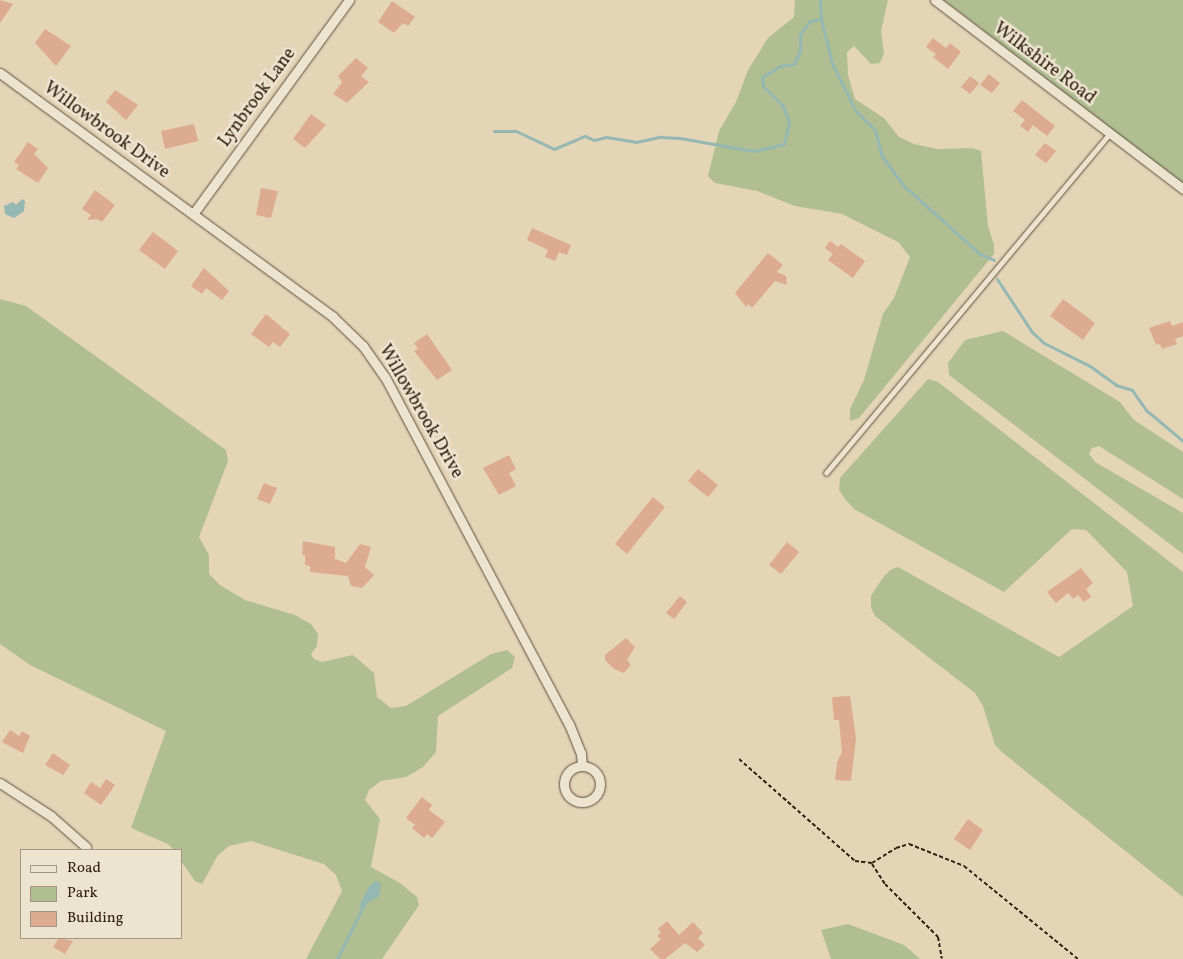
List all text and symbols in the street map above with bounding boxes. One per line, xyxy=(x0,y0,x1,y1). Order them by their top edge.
street label: Wilkshire Road xyxy=(989,19,1099,109)
street label: Lynbrook Lane xyxy=(215,44,301,152)
street label: Willowbrook Drive xyxy=(39,78,173,184)
street label: Willowbrook Drive xyxy=(373,341,467,483)
legend xyxy=(20,849,182,939)
text: Road xyxy=(67,858,101,879)
text: Park xyxy=(67,883,98,904)
text: Building xyxy=(67,908,123,929)

